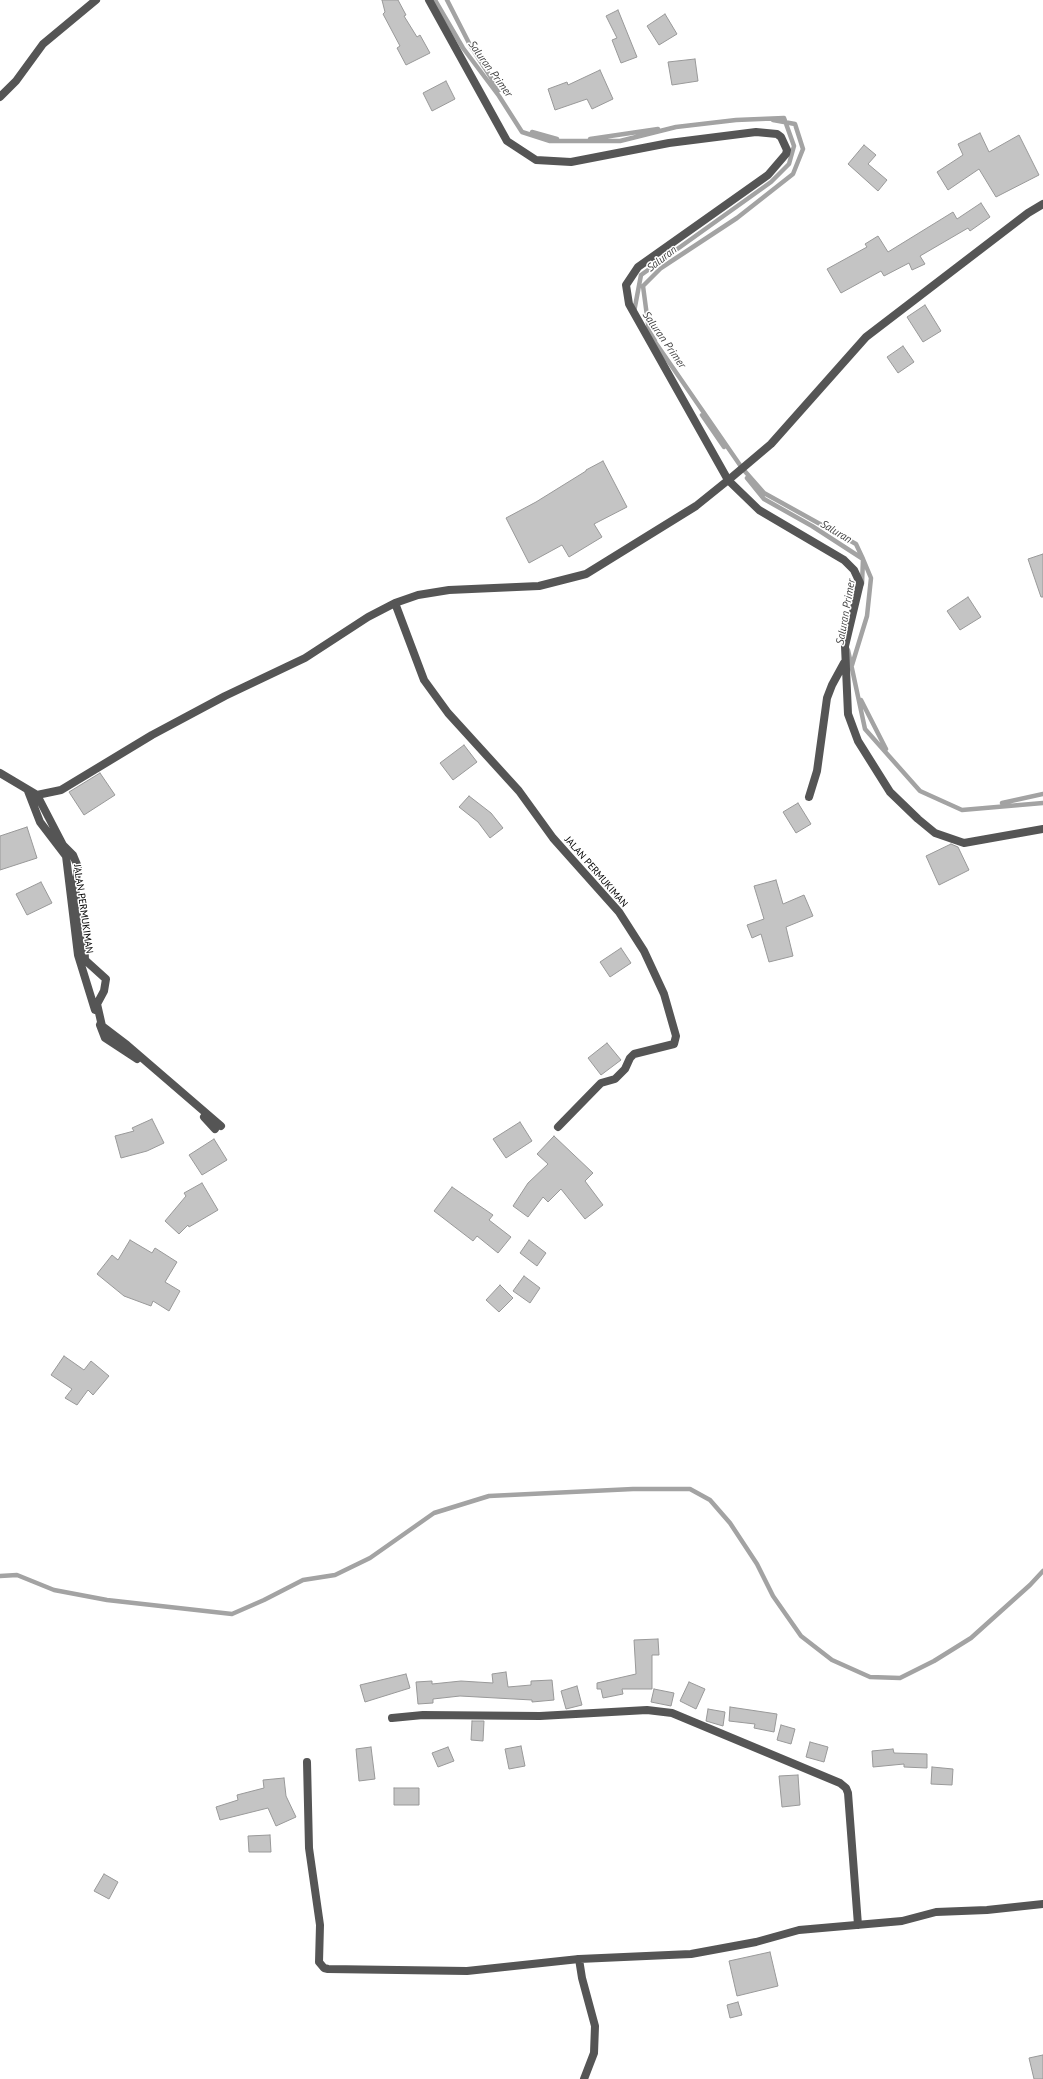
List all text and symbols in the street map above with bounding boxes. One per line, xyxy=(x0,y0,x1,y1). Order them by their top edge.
water label: Saluran Primer xyxy=(465,38,515,100)
water label: Saluran xyxy=(644,243,680,275)
water label: Saluran Primer xyxy=(640,309,688,371)
water label: Saluran xyxy=(818,518,854,546)
water label: Saluran Primer xyxy=(834,578,858,646)
street label: JALAN PERMUKIMAN xyxy=(562,834,630,910)
street label: JALAN PERMUKIMAN xyxy=(71,864,95,954)

